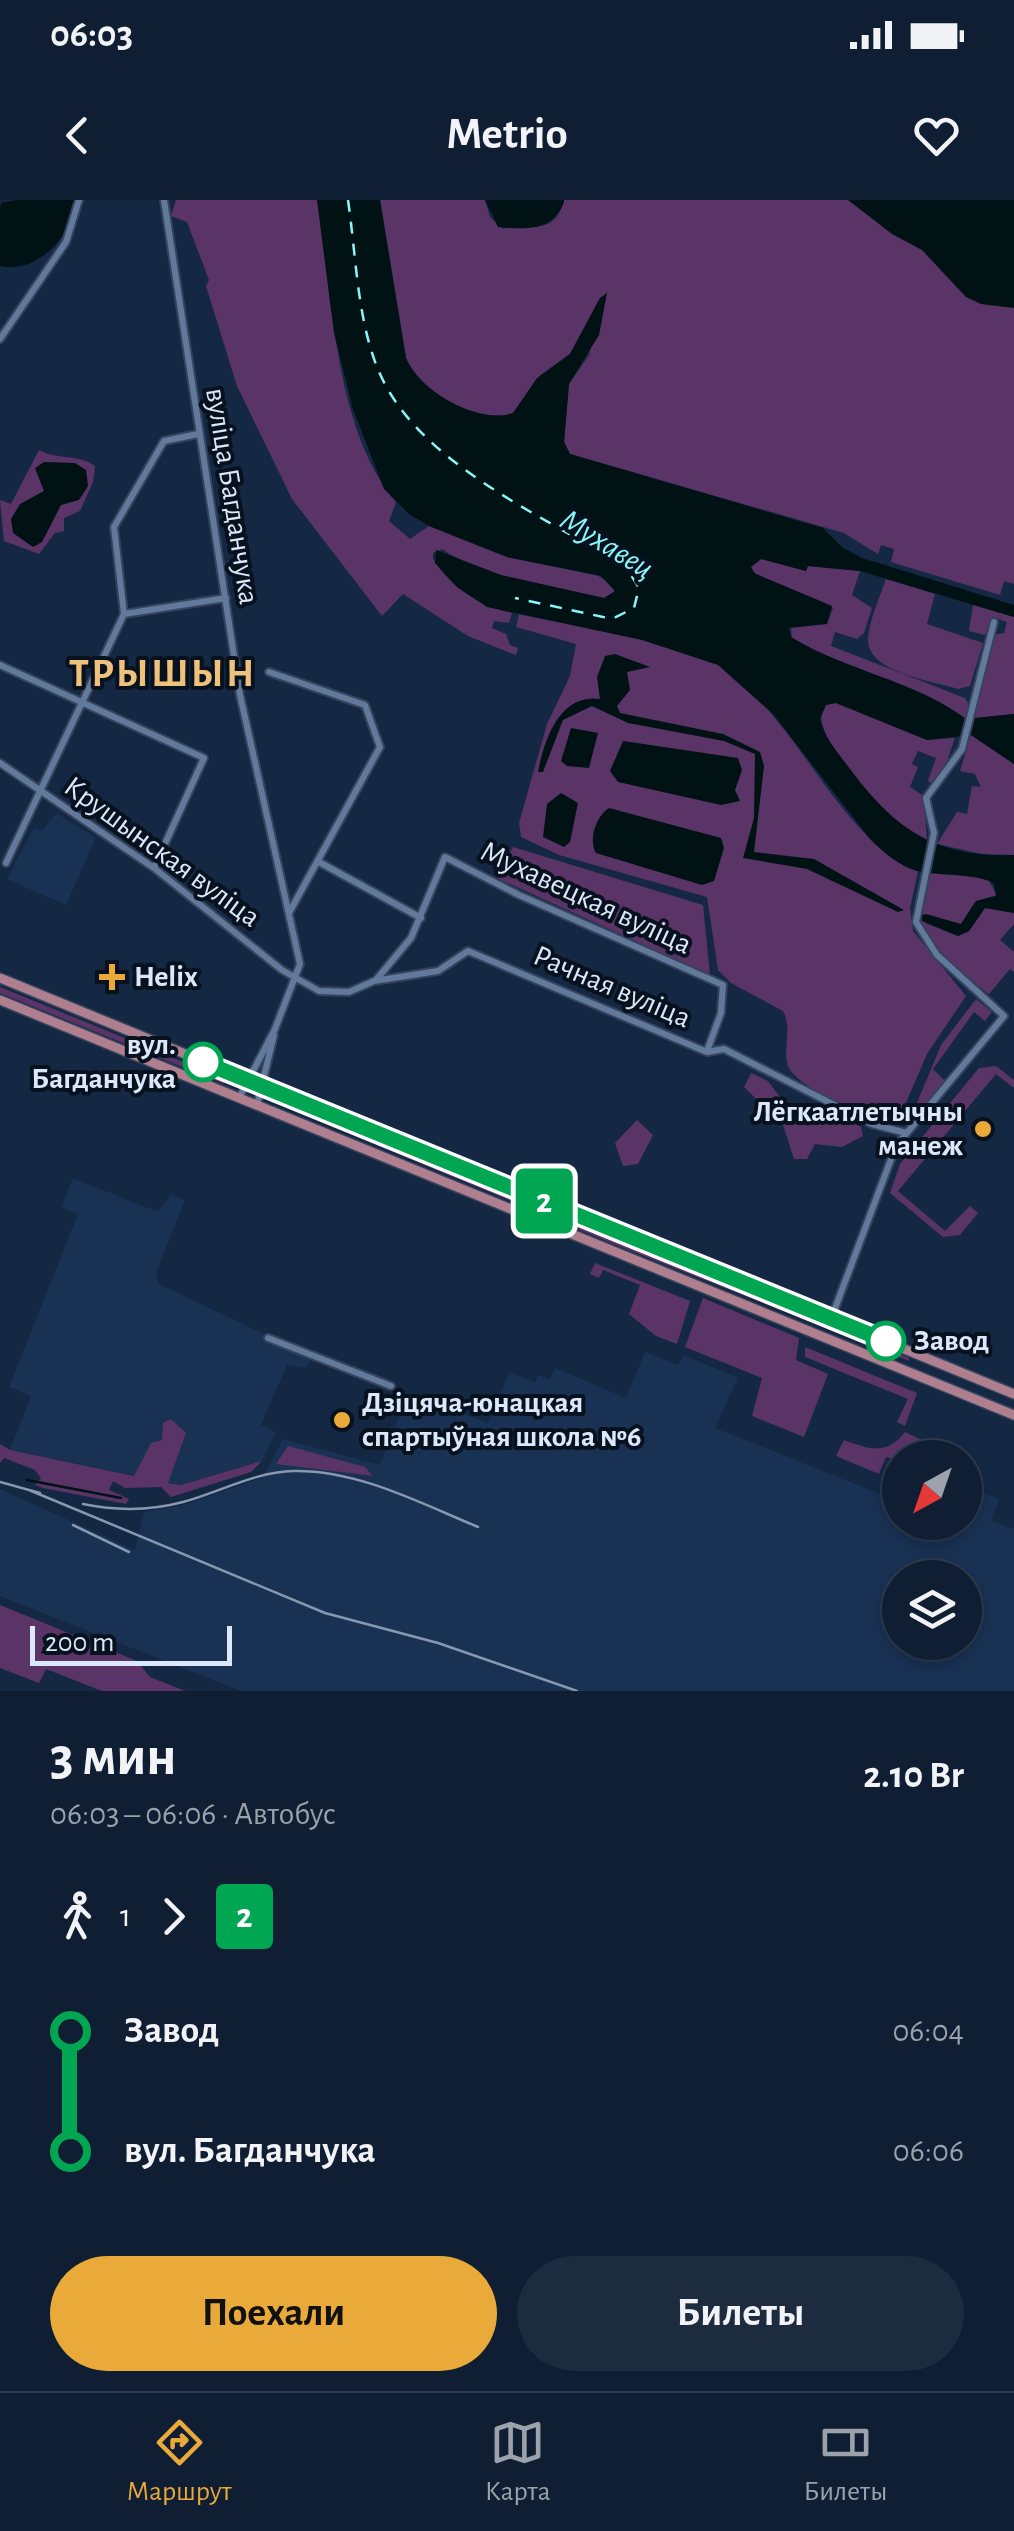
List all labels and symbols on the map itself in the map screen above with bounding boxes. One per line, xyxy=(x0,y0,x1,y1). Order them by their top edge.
street label: вуліца Багданчука xyxy=(200,386,264,606)
water label: Мухавец xyxy=(555,503,659,585)
district label: ТРЫШЫН xyxy=(69,654,257,694)
street label: Крушынская вуліца xyxy=(59,771,265,933)
street label: Мухавецкая вуліца xyxy=(476,836,696,960)
street label: Рачная вуліца xyxy=(529,940,695,1034)
place label: Helix xyxy=(134,962,198,992)
marker: Helix xyxy=(99,964,125,990)
place label: вул. Багданчука xyxy=(31,1030,176,1094)
marker: вул. Багданчука xyxy=(184,1043,222,1081)
place label: Лёгкаатлетычны манеж xyxy=(753,1097,964,1161)
marker: Лёгкаатлетычны манеж xyxy=(972,1118,994,1140)
line badge: 2 xyxy=(512,1168,576,1234)
marker: Завод xyxy=(867,1322,905,1360)
place label: Завод xyxy=(914,1326,989,1356)
place label: Дзіцяча-юнацкая спартыўная школа №6 xyxy=(362,1388,642,1452)
marker: Дзіцяча-юнацкая спартыўная школа №6 xyxy=(331,1409,353,1431)
north arrow xyxy=(882,1440,982,1540)
scale bar xyxy=(30,1621,232,1666)

